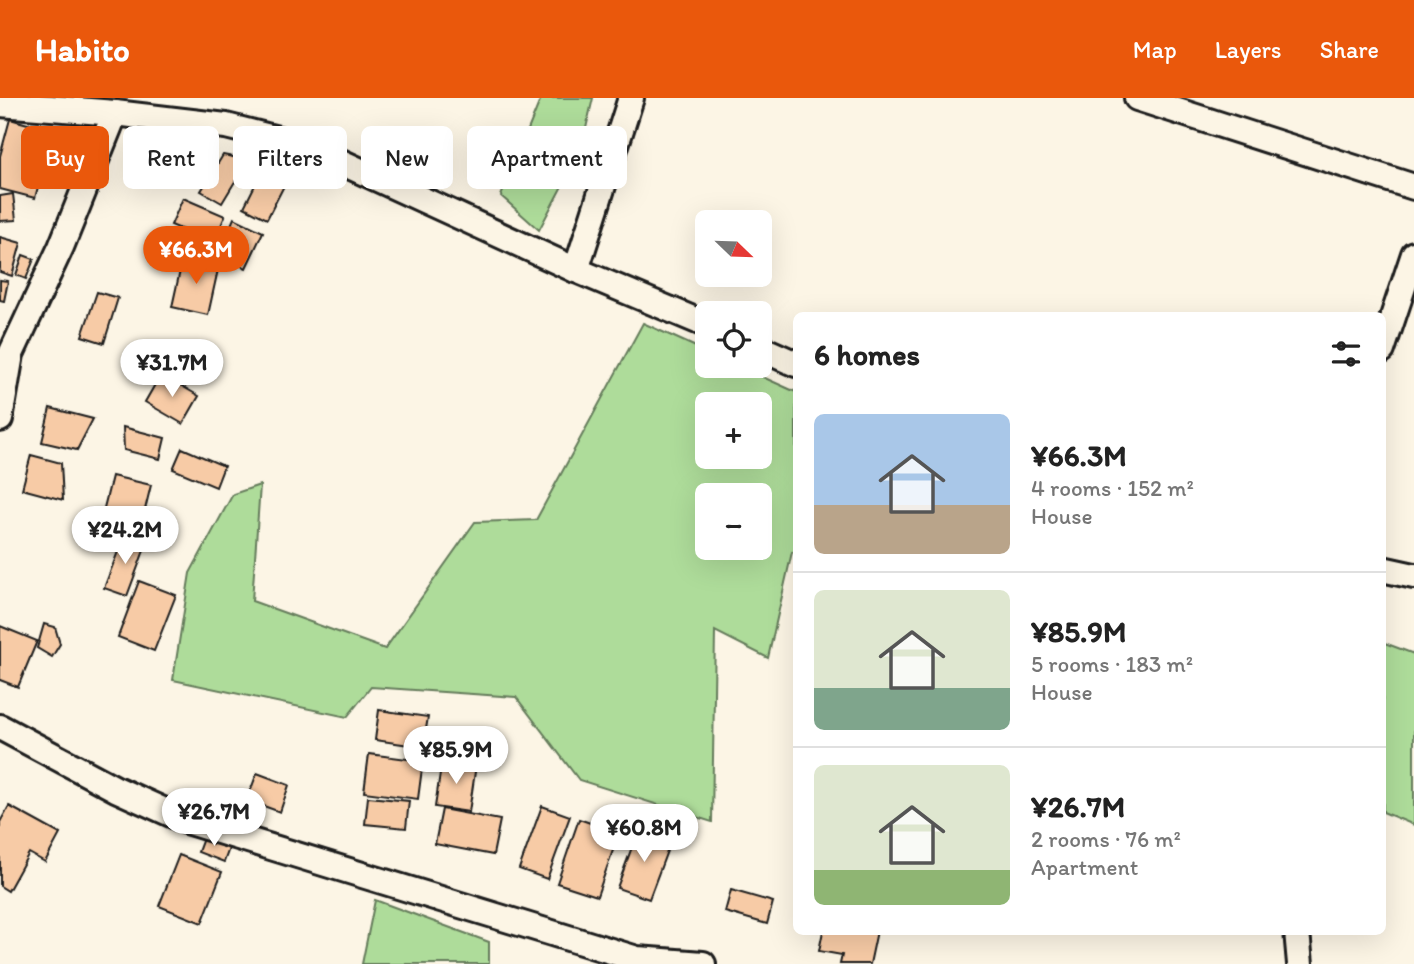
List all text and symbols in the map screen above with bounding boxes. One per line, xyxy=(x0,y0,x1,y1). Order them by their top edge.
text: Habito xyxy=(35,30,130,69)
text: Map xyxy=(1133,35,1177,64)
text: Layers xyxy=(1215,35,1282,64)
text: Share xyxy=(1320,35,1379,64)
chip: Buy xyxy=(21,126,109,189)
chip: Rent xyxy=(123,126,219,189)
chip: Filters xyxy=(233,126,347,189)
chip: New xyxy=(361,126,453,189)
chip: Apartment xyxy=(467,126,627,189)
north arrow xyxy=(695,210,772,287)
map controls xyxy=(695,210,772,560)
pin: ¥66.3M xyxy=(139,226,253,286)
text: ¥66.3M xyxy=(159,235,233,263)
button: locate xyxy=(695,301,772,378)
icon: filters xyxy=(1327,335,1365,373)
text: 6 homes xyxy=(814,336,920,373)
pin: ¥31.7M xyxy=(115,340,229,399)
text: ¥31.7M xyxy=(136,348,208,376)
button: + xyxy=(695,392,772,469)
text: ¥66.3M xyxy=(1031,437,1127,474)
icon: home xyxy=(870,442,954,526)
text: 4 rooms · 152 m² xyxy=(1031,474,1194,502)
button: − xyxy=(695,483,772,560)
text: House xyxy=(1031,502,1093,530)
pin: ¥24.2M xyxy=(68,506,182,566)
text: ¥24.2M xyxy=(88,515,162,543)
text: ¥85.9M xyxy=(1031,613,1127,650)
icon: home xyxy=(870,618,954,702)
text: 5 rooms · 183 m² xyxy=(1031,650,1193,678)
text: House xyxy=(1031,678,1093,706)
pin: ¥85.9M xyxy=(399,726,513,786)
text: ¥85.9M xyxy=(419,735,493,763)
pin: ¥26.7M xyxy=(157,788,271,848)
text: ¥26.7M xyxy=(1031,788,1125,825)
icon: home xyxy=(870,793,954,877)
text: ¥26.7M xyxy=(178,797,250,825)
pin: ¥60.8M xyxy=(587,804,701,864)
text: ¥60.8M xyxy=(606,813,682,841)
text: 2 rooms · 76 m² xyxy=(1031,825,1181,853)
text: Apartment xyxy=(1031,853,1138,881)

